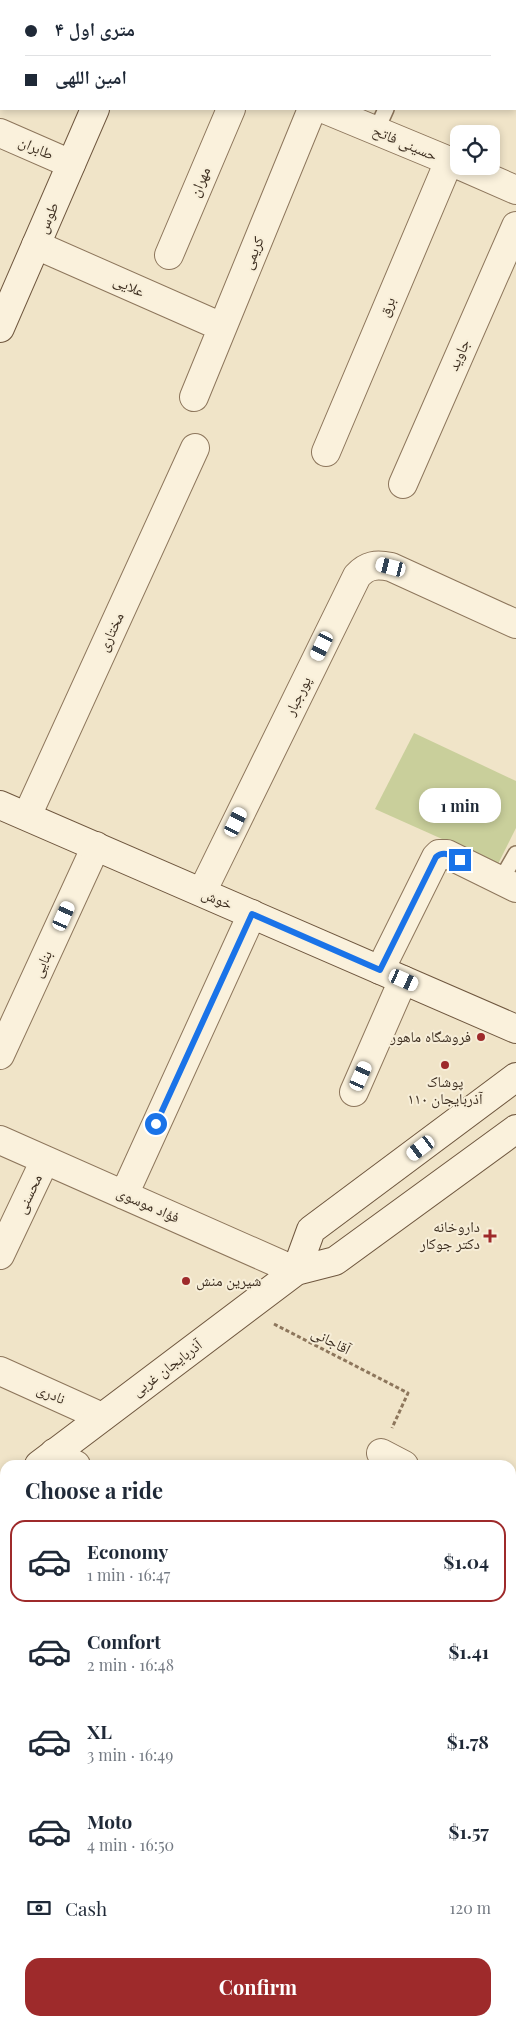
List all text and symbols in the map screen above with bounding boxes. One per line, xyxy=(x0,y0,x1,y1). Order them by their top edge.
text: ۴ متری اول xyxy=(55,15,135,41)
text: امین اللهی xyxy=(55,63,127,89)
street label: حسینی فاتح xyxy=(370,119,441,166)
map controls xyxy=(450,125,500,175)
button: locate xyxy=(450,125,500,175)
street label: طابران xyxy=(15,131,57,165)
street label: مهران xyxy=(184,163,215,200)
street label: طوس xyxy=(32,199,64,237)
street label: کریمی xyxy=(236,233,269,272)
street label: علایی xyxy=(110,269,149,302)
street label: برق xyxy=(373,294,400,320)
street label: جاوید xyxy=(442,335,474,374)
car xyxy=(374,556,407,578)
street label: مختاری xyxy=(92,609,129,655)
car xyxy=(308,629,335,663)
street label: پورجبار xyxy=(279,673,315,720)
callout: 1 min xyxy=(419,788,501,822)
text: 1 min xyxy=(440,795,480,816)
car xyxy=(222,805,249,839)
route end xyxy=(449,849,471,871)
street label: خوش xyxy=(198,883,236,915)
car xyxy=(51,899,76,933)
street label: بنایی xyxy=(26,947,57,981)
car xyxy=(387,967,420,993)
place label: فروشگاه ماهور xyxy=(389,1026,471,1046)
marker: فروشگاه ماهور xyxy=(475,1031,487,1043)
car xyxy=(348,1059,373,1093)
marker: پوشاک آذربایجان ۱۱۰ xyxy=(439,1059,451,1071)
place label: پوشاک آذربایجان ۱۱۰ xyxy=(407,1071,484,1109)
route start xyxy=(145,1113,167,1135)
car xyxy=(404,1133,437,1163)
street label: محسنی xyxy=(10,1170,47,1217)
street label: فؤاد موسوی xyxy=(113,1181,183,1228)
place label: داروخانه دکتر جوکار xyxy=(419,1216,480,1253)
marker: داروخانه دکتر جوکار xyxy=(484,1230,496,1242)
place label: شیرین منش xyxy=(196,1270,262,1291)
marker: شیرین منش xyxy=(180,1275,192,1287)
street label: آقاجانی xyxy=(308,1322,356,1360)
street label: آذربایجان غربی xyxy=(127,1334,207,1401)
street label: نادری xyxy=(34,1378,69,1409)
text: Choose a ride xyxy=(25,1475,163,1505)
text: Economy xyxy=(87,1538,168,1564)
icon: car xyxy=(27,1539,72,1584)
text: $1.04 xyxy=(444,1548,489,1574)
text: 1 min · 16:47 xyxy=(87,1564,170,1585)
text: Comfort xyxy=(87,1628,161,1654)
icon: car xyxy=(27,1629,72,1674)
text: $1.41 xyxy=(448,1638,489,1664)
text: 2 min · 16:48 xyxy=(87,1654,174,1675)
text: XL xyxy=(87,1718,112,1744)
icon: car xyxy=(27,1719,72,1764)
text: $1.78 xyxy=(447,1728,489,1754)
text: 3 min · 16:49 xyxy=(87,1744,173,1765)
text: Moto xyxy=(87,1808,132,1834)
icon: car xyxy=(27,1809,72,1854)
text: $1.57 xyxy=(449,1818,489,1844)
text: 4 min · 16:50 xyxy=(87,1834,174,1855)
icon: cash xyxy=(25,1894,53,1922)
text: Cash xyxy=(65,1895,107,1921)
text: 120 m xyxy=(450,1897,491,1918)
button: Confirm xyxy=(25,1958,491,2016)

